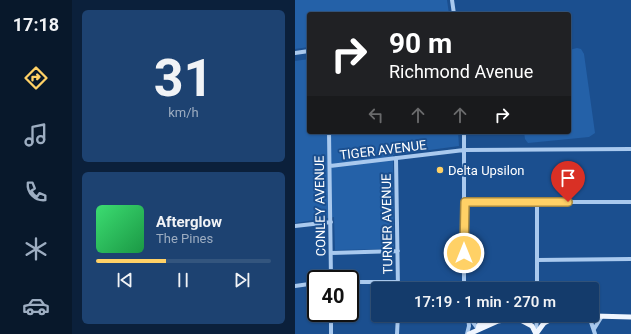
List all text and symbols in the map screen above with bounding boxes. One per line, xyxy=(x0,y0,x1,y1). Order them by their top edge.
text: 17:18 xyxy=(13,14,59,35)
text: 90 m xyxy=(389,27,452,60)
icon: right xyxy=(323,28,375,80)
text: 31 xyxy=(154,48,213,109)
text: Richmond Avenue xyxy=(389,61,533,82)
icon: directions xyxy=(22,64,50,92)
icon: left xyxy=(365,104,387,126)
icon: ahead xyxy=(407,104,429,126)
icon: ahead xyxy=(449,104,471,126)
icon: right xyxy=(491,104,513,126)
text: km/h xyxy=(168,105,199,120)
icon: music xyxy=(22,121,50,149)
street label: TIGER AVENUE xyxy=(339,137,427,163)
street label: CONLEY AVENUE xyxy=(312,155,328,257)
pin xyxy=(551,161,585,202)
place label: Delta Upsilon xyxy=(448,163,525,178)
marker: Delta Upsilon xyxy=(435,165,445,175)
icon: arrive xyxy=(557,167,579,189)
street label: TURNER AVENUE xyxy=(379,173,395,275)
icon: phone xyxy=(22,178,50,206)
text: Afterglow xyxy=(156,213,222,231)
text: The Pines xyxy=(156,231,213,246)
position arrow xyxy=(443,232,485,274)
icon: climate xyxy=(22,235,50,263)
icon: previous xyxy=(114,269,136,291)
icon: pause xyxy=(172,269,194,291)
icon: next xyxy=(231,269,253,291)
speed limit sign: 40 xyxy=(307,270,359,322)
icon: car xyxy=(22,292,50,320)
text: 17:19 · 1 min · 270 m xyxy=(414,293,556,311)

